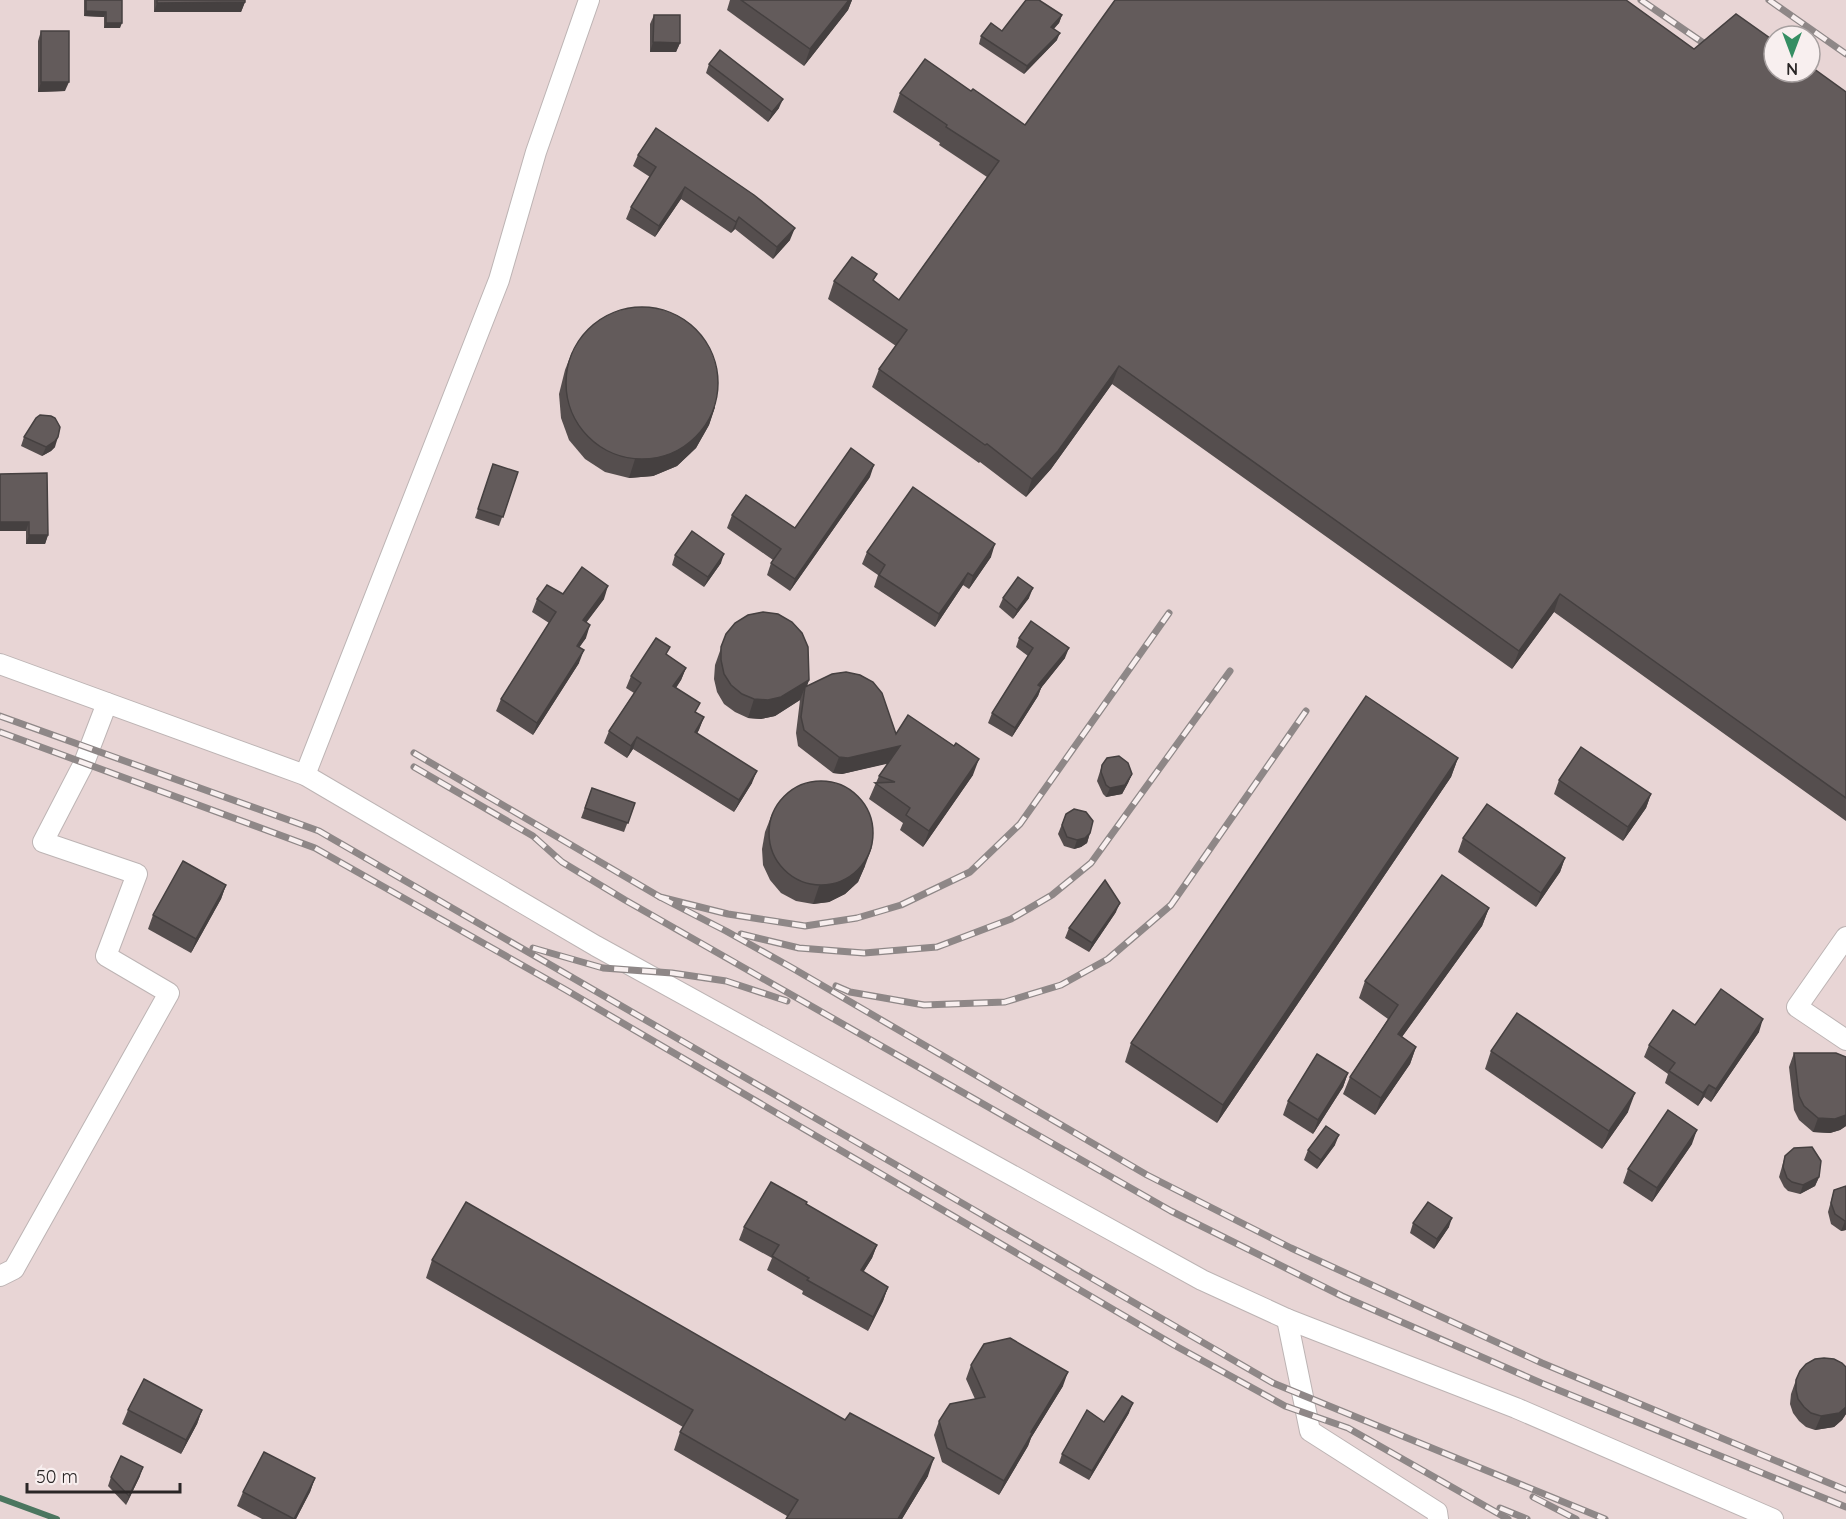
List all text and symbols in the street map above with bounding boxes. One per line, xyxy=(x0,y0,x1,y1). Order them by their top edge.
north arrow xyxy=(1762,24,1822,84)
text: N xyxy=(1786,59,1798,79)
scale bar xyxy=(27,1456,180,1494)
text: 50 m xyxy=(36,1465,78,1488)

